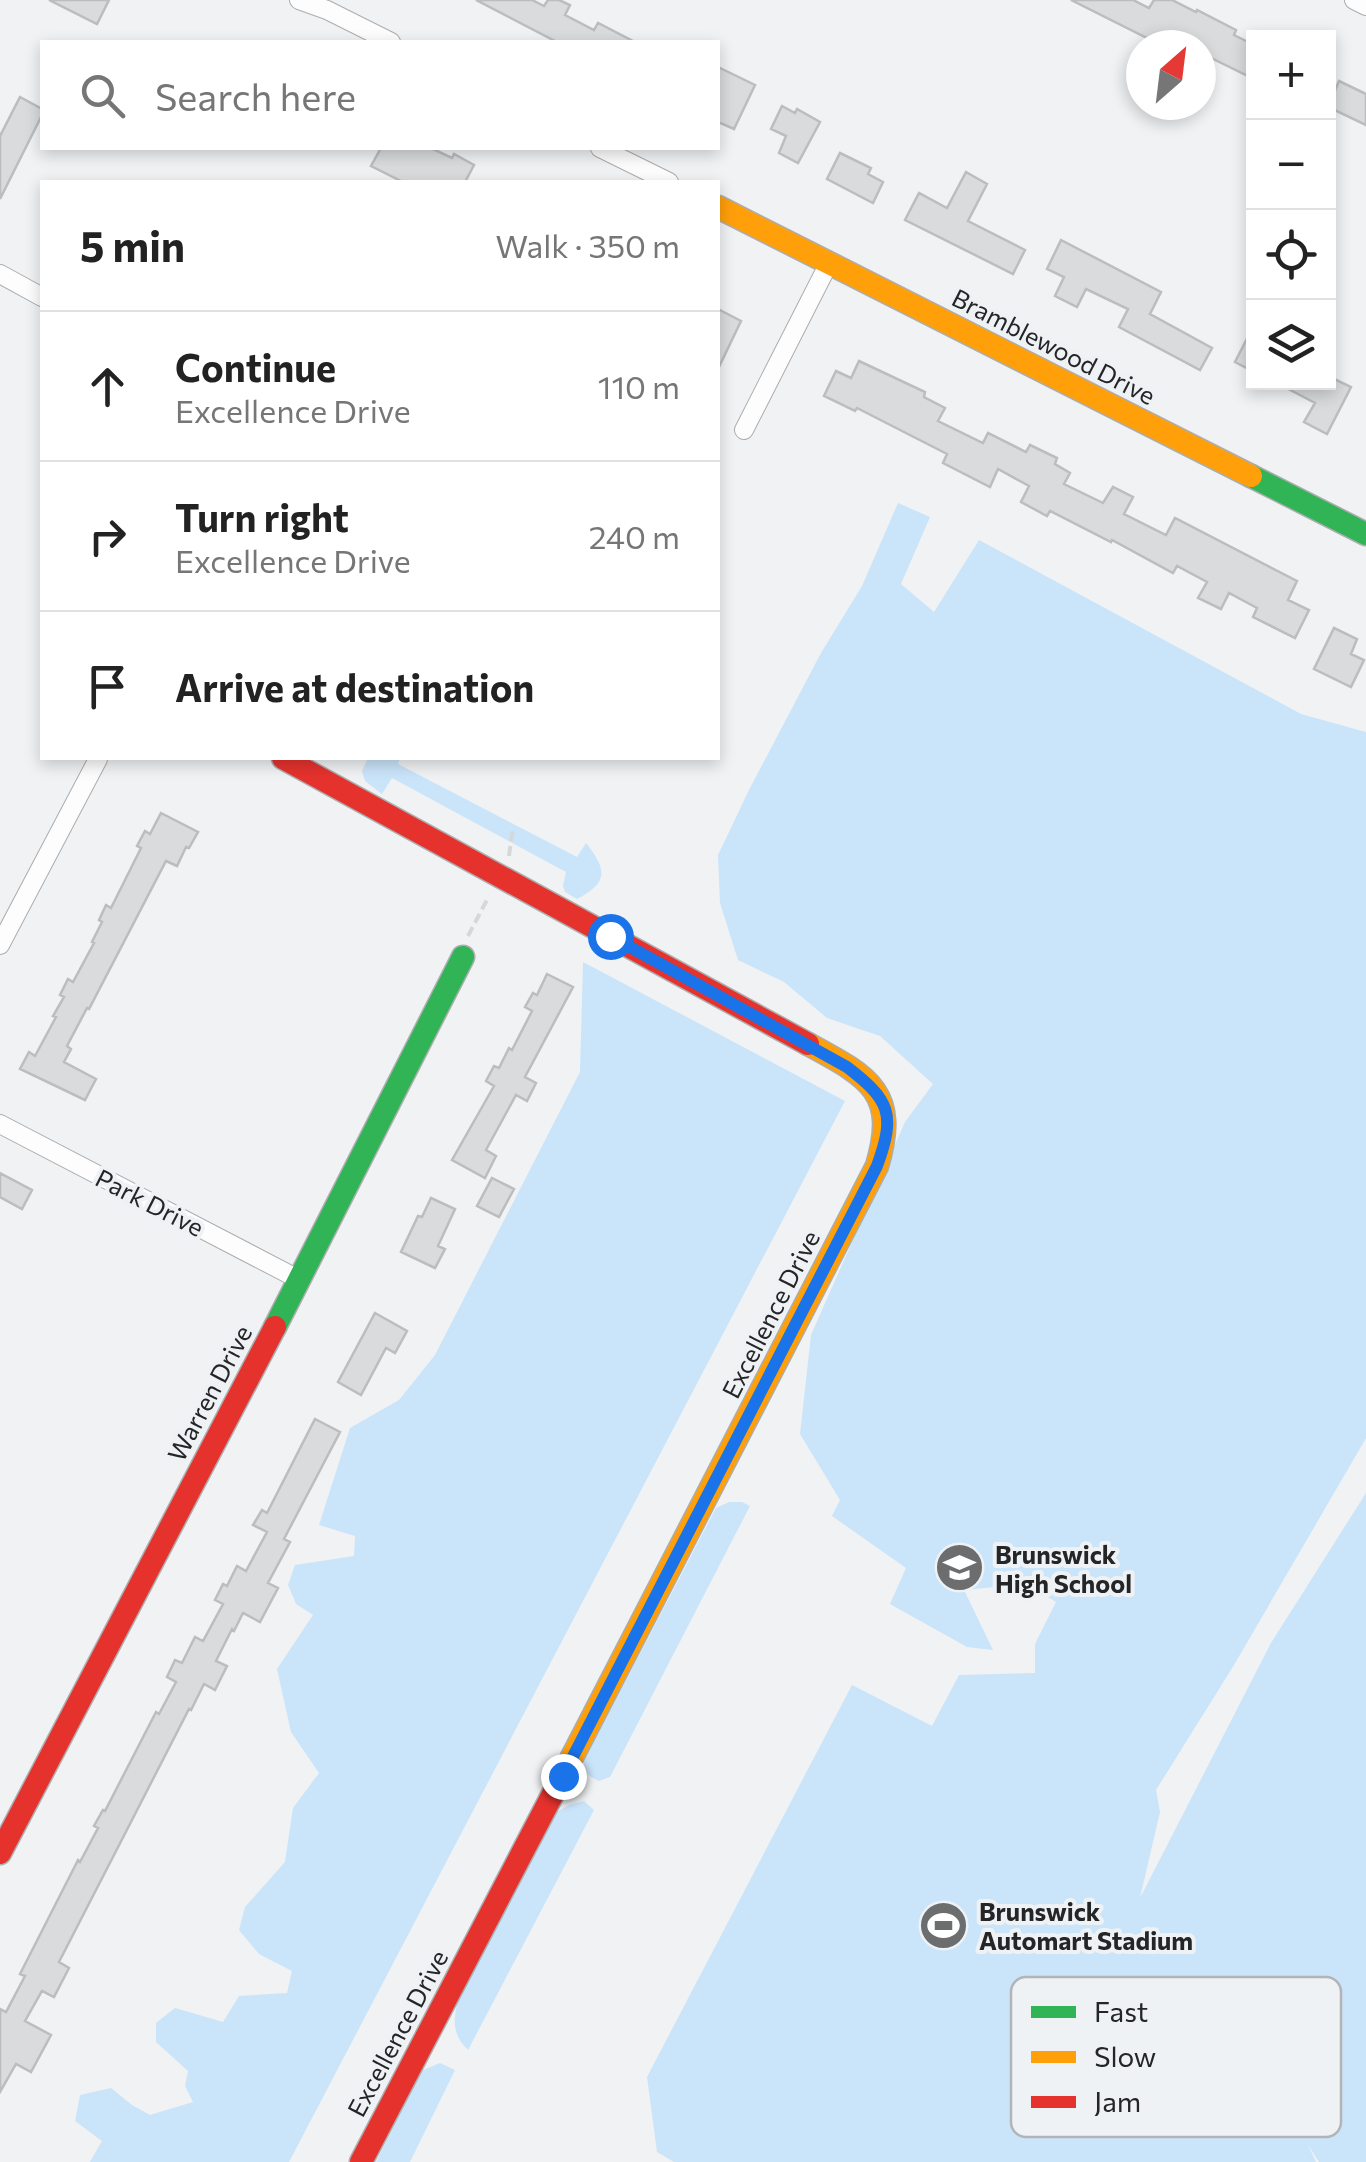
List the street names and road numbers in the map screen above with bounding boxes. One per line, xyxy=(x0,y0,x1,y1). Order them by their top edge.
street label: Bramblewood Drive xyxy=(947,282,1161,410)
street label: Park Drive xyxy=(91,1162,209,1242)
street label: Excellence Drive xyxy=(715,1225,825,1403)
street label: Warren Drive xyxy=(161,1320,257,1466)
street label: Excellence Drive xyxy=(341,1945,453,2121)

